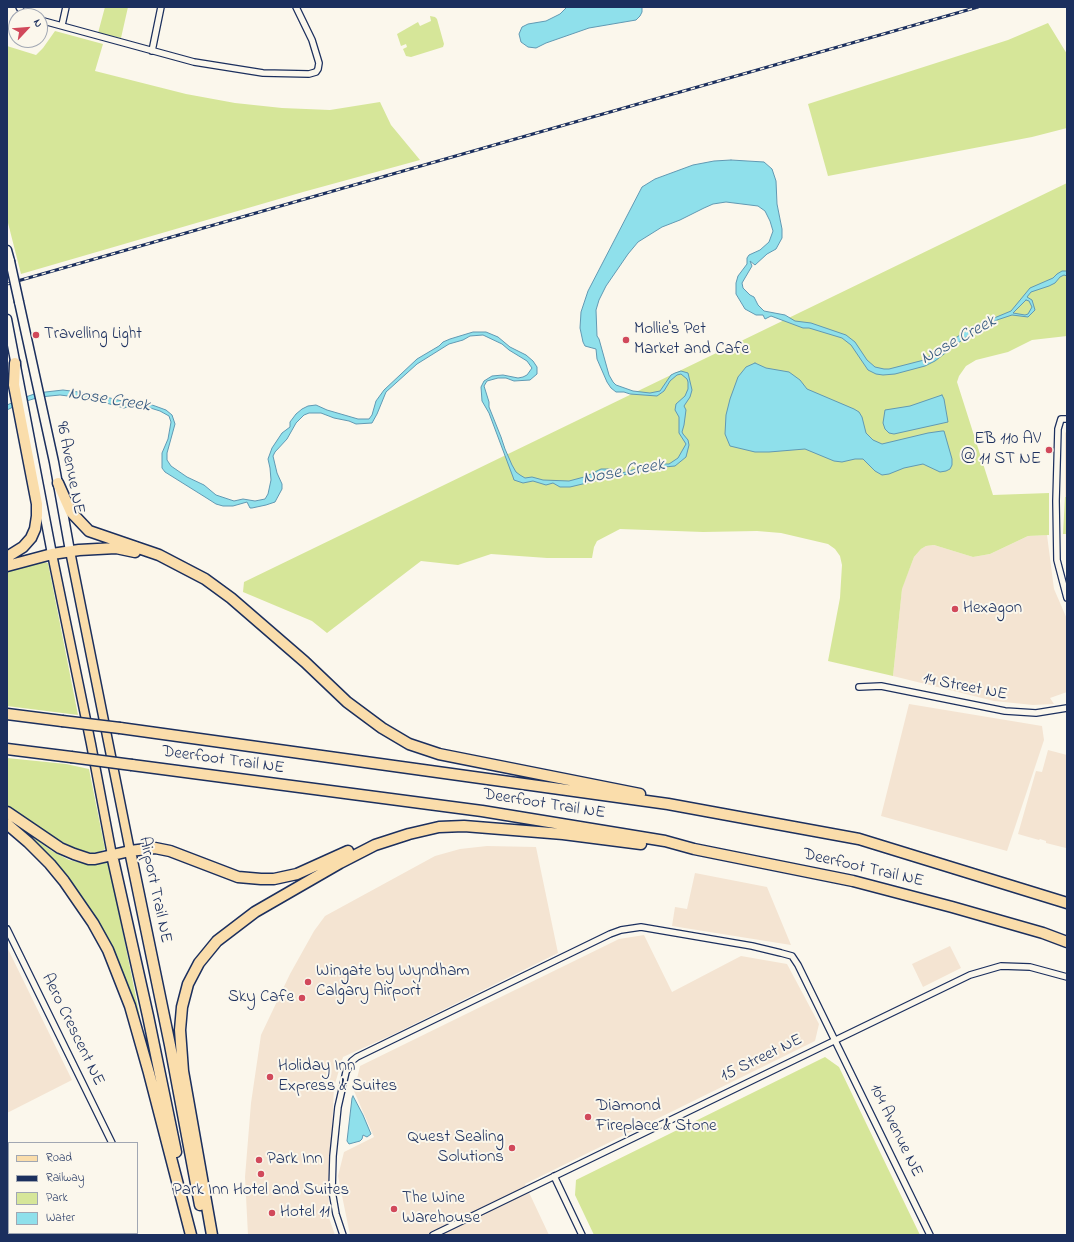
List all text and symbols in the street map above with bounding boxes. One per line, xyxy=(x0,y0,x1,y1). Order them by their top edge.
north arrow xyxy=(8,8,48,48)
text: N xyxy=(29,16,47,30)
water label: Nose Creek xyxy=(918,312,1000,370)
place label: Mollie's Pet Market and Cafe xyxy=(634,320,749,360)
place label: Travelling Light xyxy=(44,325,142,345)
marker: Travelling Light xyxy=(31,330,41,340)
marker: Mollie's Pet Market and Cafe xyxy=(621,335,631,345)
water label: Nose Creek xyxy=(66,384,152,418)
street label: 96 Avenue NE xyxy=(50,420,88,516)
place label: EB 110 AV @ 11 ST NE xyxy=(961,430,1041,470)
marker: EB 110 AV @ 11 ST NE xyxy=(1044,445,1054,455)
water label: Nose Creek xyxy=(581,455,667,491)
place label: Hexagon xyxy=(963,599,1022,619)
marker: Hexagon xyxy=(950,604,960,614)
street label: 14 Street NE xyxy=(921,670,1009,706)
street label: Deerfoot Trail NE xyxy=(160,742,286,780)
street label: Deerfoot Trail NE xyxy=(481,785,607,825)
street label: Airport Trail NE xyxy=(133,835,175,945)
street label: Deerfoot Trail NE xyxy=(800,845,926,893)
place label: Wingate by Wyndham Calgary Airport xyxy=(316,962,470,1002)
street label: Aero Crescent NE xyxy=(36,970,108,1090)
marker: Wingate by Wyndham Calgary Airport xyxy=(303,977,313,987)
place label: Sky Cafe xyxy=(228,988,294,1008)
marker: Sky Cafe xyxy=(297,993,307,1003)
street label: 15 Street NE xyxy=(718,1030,806,1088)
place label: Holiday Inn Express & Suites xyxy=(278,1057,397,1097)
marker: Holiday Inn Express & Suites xyxy=(265,1072,275,1082)
street label: 104 Avenue NE xyxy=(864,1081,926,1181)
place label: Diamond Fireplace & Stone xyxy=(596,1097,717,1137)
marker: Diamond Fireplace & Stone xyxy=(583,1112,593,1122)
place label: Quest Sealing Solutions xyxy=(408,1128,504,1168)
legend xyxy=(8,1142,138,1234)
marker: Quest Sealing Solutions xyxy=(507,1143,517,1153)
text: Road xyxy=(46,1149,72,1167)
place label: Park Inn xyxy=(267,1150,323,1170)
marker: Park Inn xyxy=(254,1155,264,1165)
text: Railway xyxy=(46,1169,84,1187)
marker: Park Inn Hotel and Suites xyxy=(256,1169,266,1179)
place label: Park Inn Hotel and Suites xyxy=(173,1181,349,1201)
text: Park xyxy=(46,1189,68,1207)
place label: The Wine Warehouse xyxy=(402,1189,480,1229)
place label: Hotel 11 xyxy=(280,1203,330,1223)
marker: The Wine Warehouse xyxy=(389,1204,399,1214)
marker: Hotel 11 xyxy=(267,1208,277,1218)
text: Water xyxy=(46,1209,75,1227)

